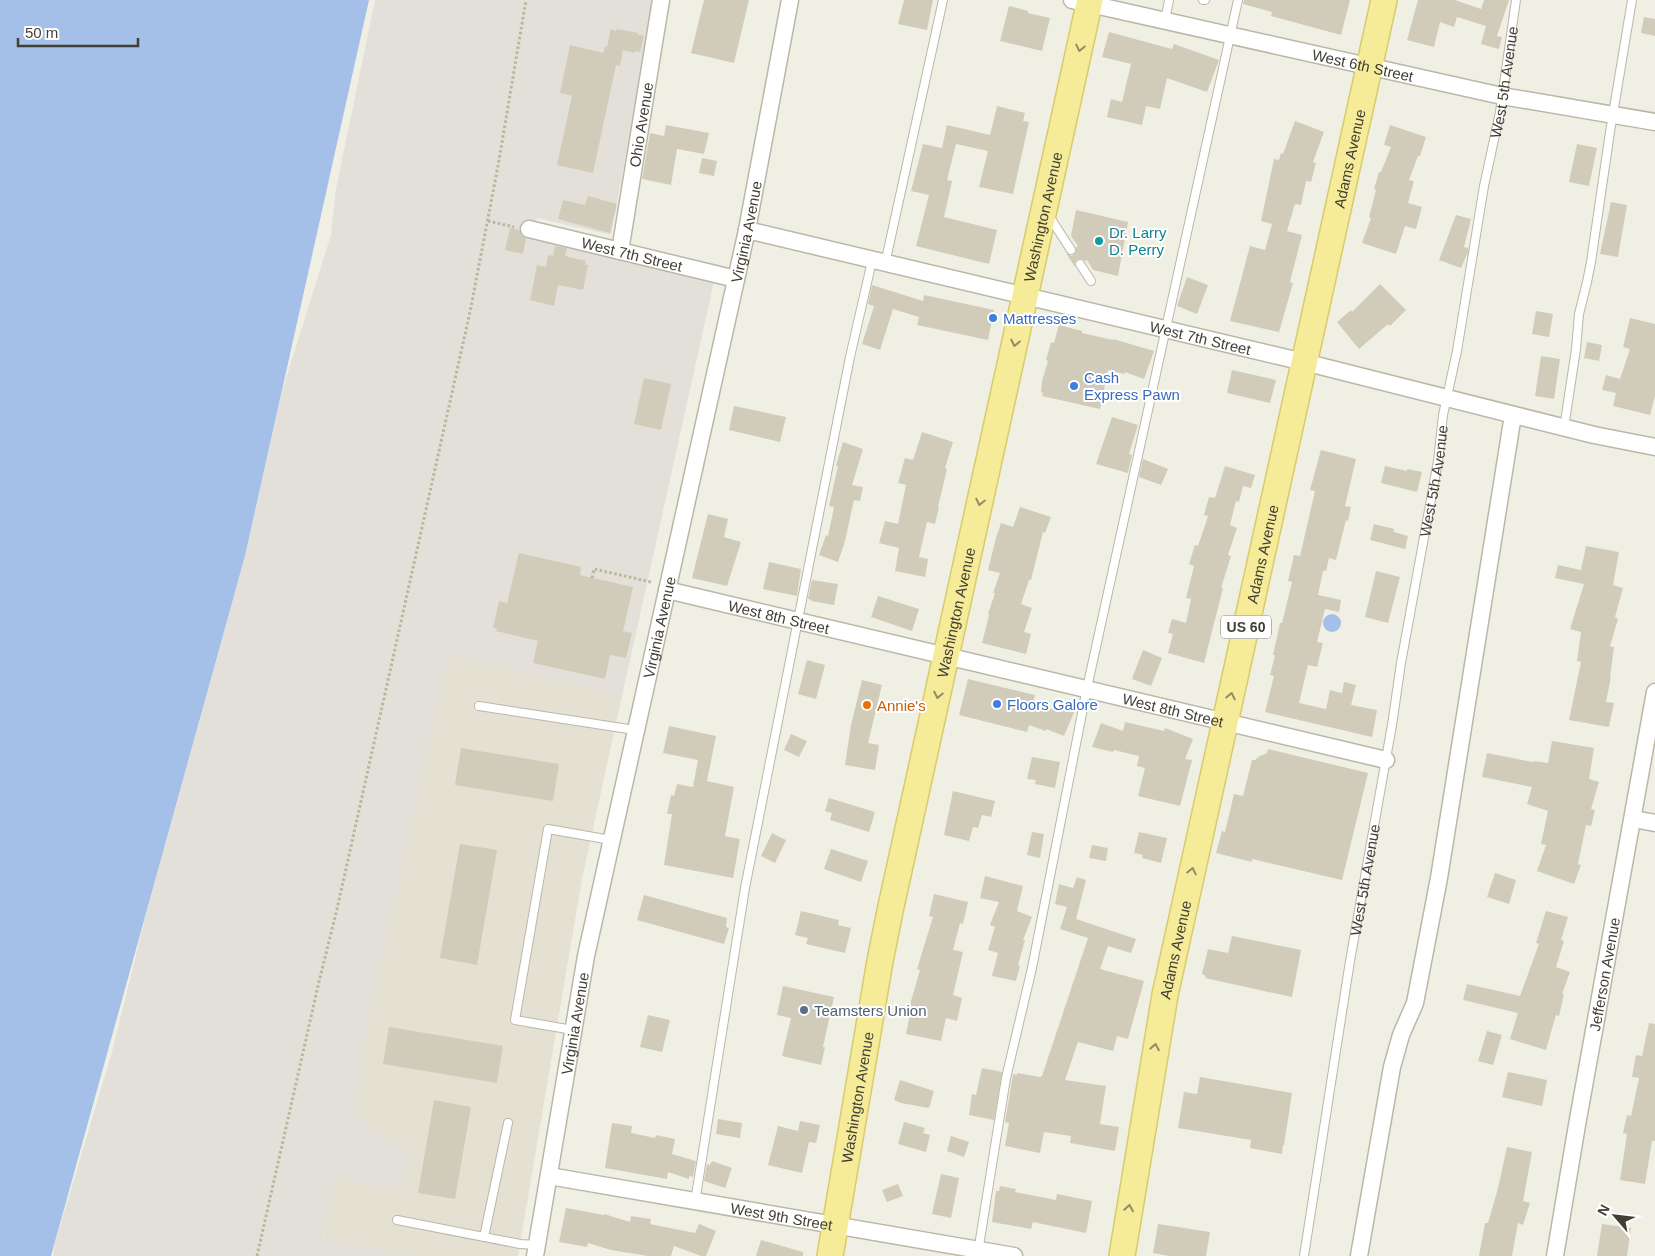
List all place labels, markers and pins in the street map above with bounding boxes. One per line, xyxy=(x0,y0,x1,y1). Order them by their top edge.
place label: Dr. Larry D. Perry xyxy=(1109,224,1167,258)
marker: Dr. Larry D. Perry xyxy=(1093,235,1105,247)
place label: Mattresses xyxy=(1003,310,1076,327)
marker: Mattresses xyxy=(987,312,999,324)
place label: Cash Express Pawn xyxy=(1084,369,1180,403)
marker: Cash Express Pawn xyxy=(1068,380,1080,392)
place label: Floors Galore xyxy=(1007,696,1098,713)
place label: Annie's xyxy=(877,697,926,714)
marker: Floors Galore xyxy=(991,698,1003,710)
marker: Annie's xyxy=(861,699,873,711)
place label: Teamsters Union xyxy=(814,1002,927,1019)
marker: Teamsters Union xyxy=(798,1004,810,1016)

